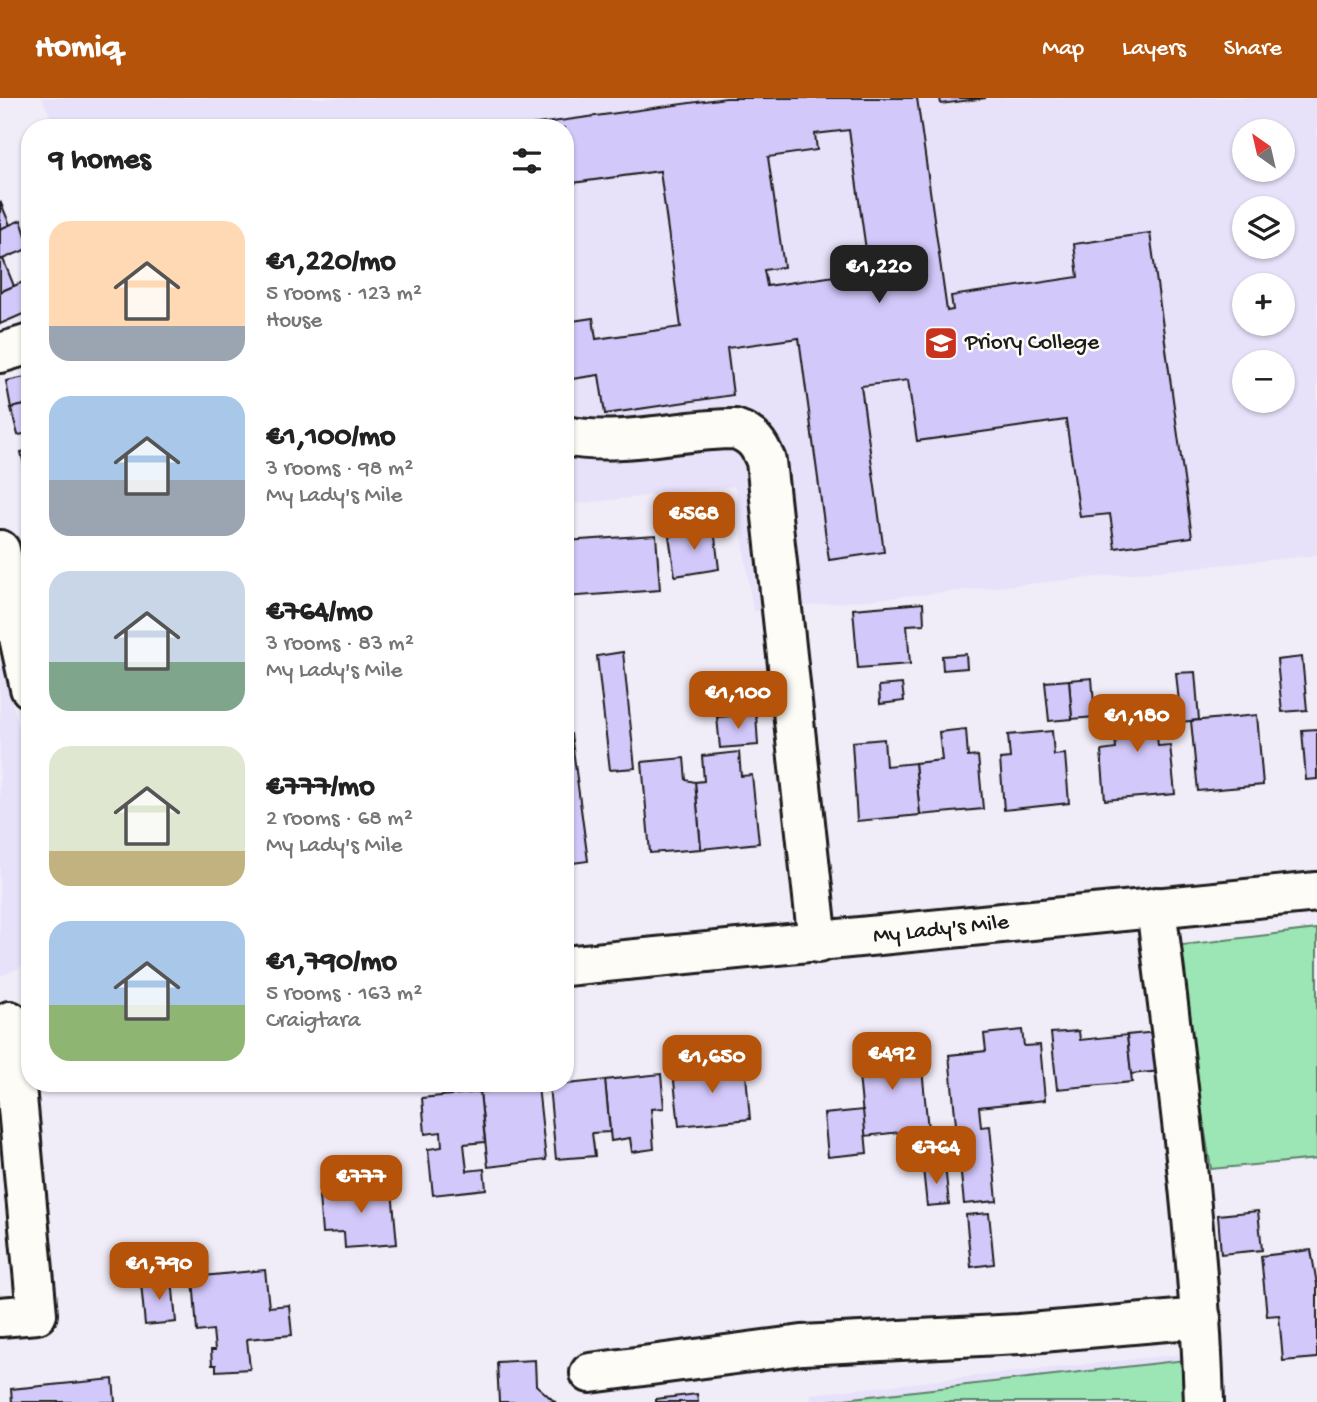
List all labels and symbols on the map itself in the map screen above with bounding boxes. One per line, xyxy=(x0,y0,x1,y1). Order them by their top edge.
north arrow xyxy=(1232,119,1295,182)
pin: €1,220 xyxy=(822,246,936,305)
school or university icon: Priory College xyxy=(922,324,960,362)
place label: Priory College xyxy=(964,330,1100,357)
pin: €568 xyxy=(653,492,735,552)
pin: €1,100 xyxy=(681,672,795,731)
pin: €1,180 xyxy=(1080,694,1194,754)
street label: My Lady's Mile xyxy=(872,909,1011,951)
pin: €492 xyxy=(851,1032,933,1092)
pin: €1,650 xyxy=(655,1035,769,1095)
pin: €764 xyxy=(895,1126,977,1186)
pin: €777 xyxy=(320,1156,402,1215)
pin: €1,790 xyxy=(102,1242,216,1302)

